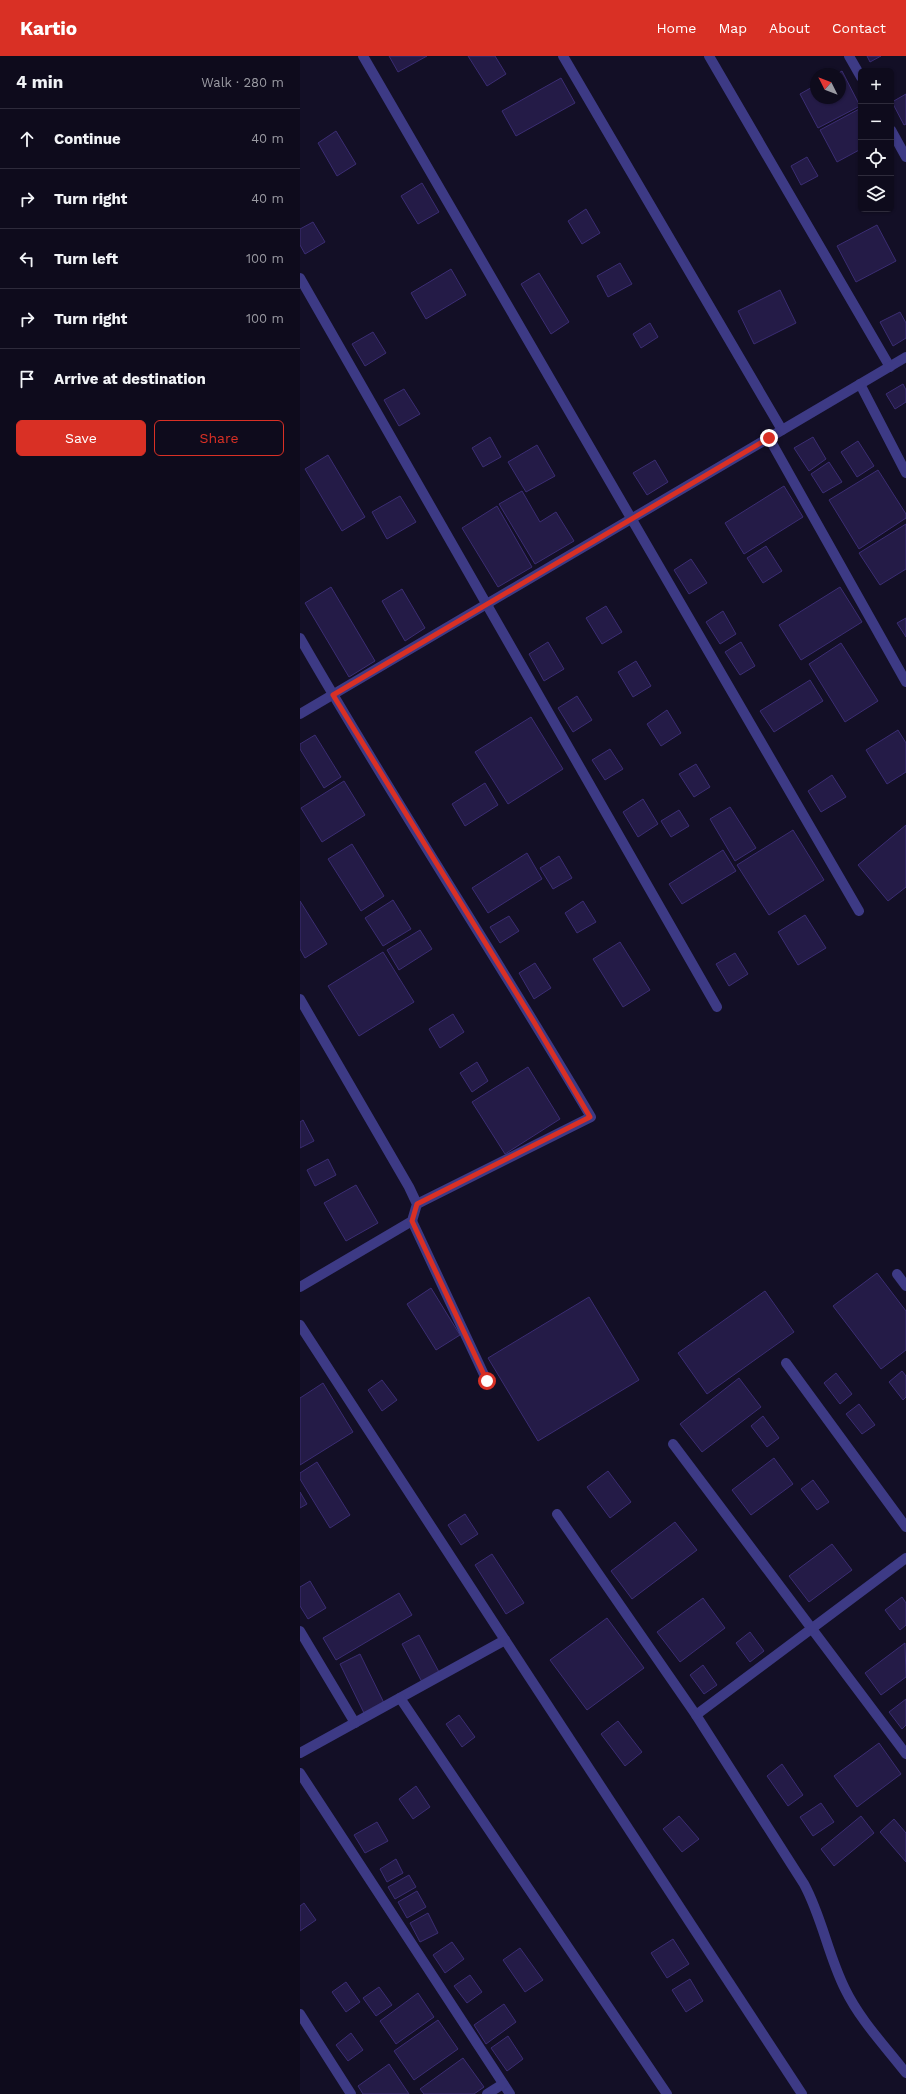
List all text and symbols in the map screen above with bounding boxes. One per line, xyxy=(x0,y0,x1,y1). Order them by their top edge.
text: Kartio xyxy=(20,17,77,40)
text: Home xyxy=(656,20,696,36)
text: Map xyxy=(718,20,747,36)
text: About xyxy=(769,20,810,36)
text: Contact xyxy=(832,20,886,36)
north arrow xyxy=(810,68,846,104)
map controls xyxy=(858,68,894,212)
button: + xyxy=(858,68,894,104)
text: 4 min xyxy=(16,72,63,92)
text: Walk · 280 m xyxy=(201,75,284,90)
button: − xyxy=(858,104,894,140)
icon: ahead xyxy=(16,128,38,150)
text: Continue xyxy=(54,130,121,148)
text: 40 m xyxy=(251,131,284,146)
button: locate xyxy=(858,140,894,176)
button: layers xyxy=(858,176,894,212)
icon: right xyxy=(16,188,38,210)
text: Turn right xyxy=(54,190,127,208)
text: 40 m xyxy=(251,191,284,206)
icon: left xyxy=(16,248,38,270)
text: Turn left xyxy=(54,250,118,268)
text: 100 m xyxy=(246,251,284,266)
icon: right xyxy=(16,308,38,330)
text: Turn right xyxy=(54,310,127,328)
text: 100 m xyxy=(246,311,284,326)
icon: arrive xyxy=(16,368,38,390)
text: Arrive at destination xyxy=(54,370,206,388)
button: Save xyxy=(16,420,146,456)
button: Share xyxy=(154,420,284,456)
route end xyxy=(760,429,778,447)
route start xyxy=(478,1372,496,1390)

